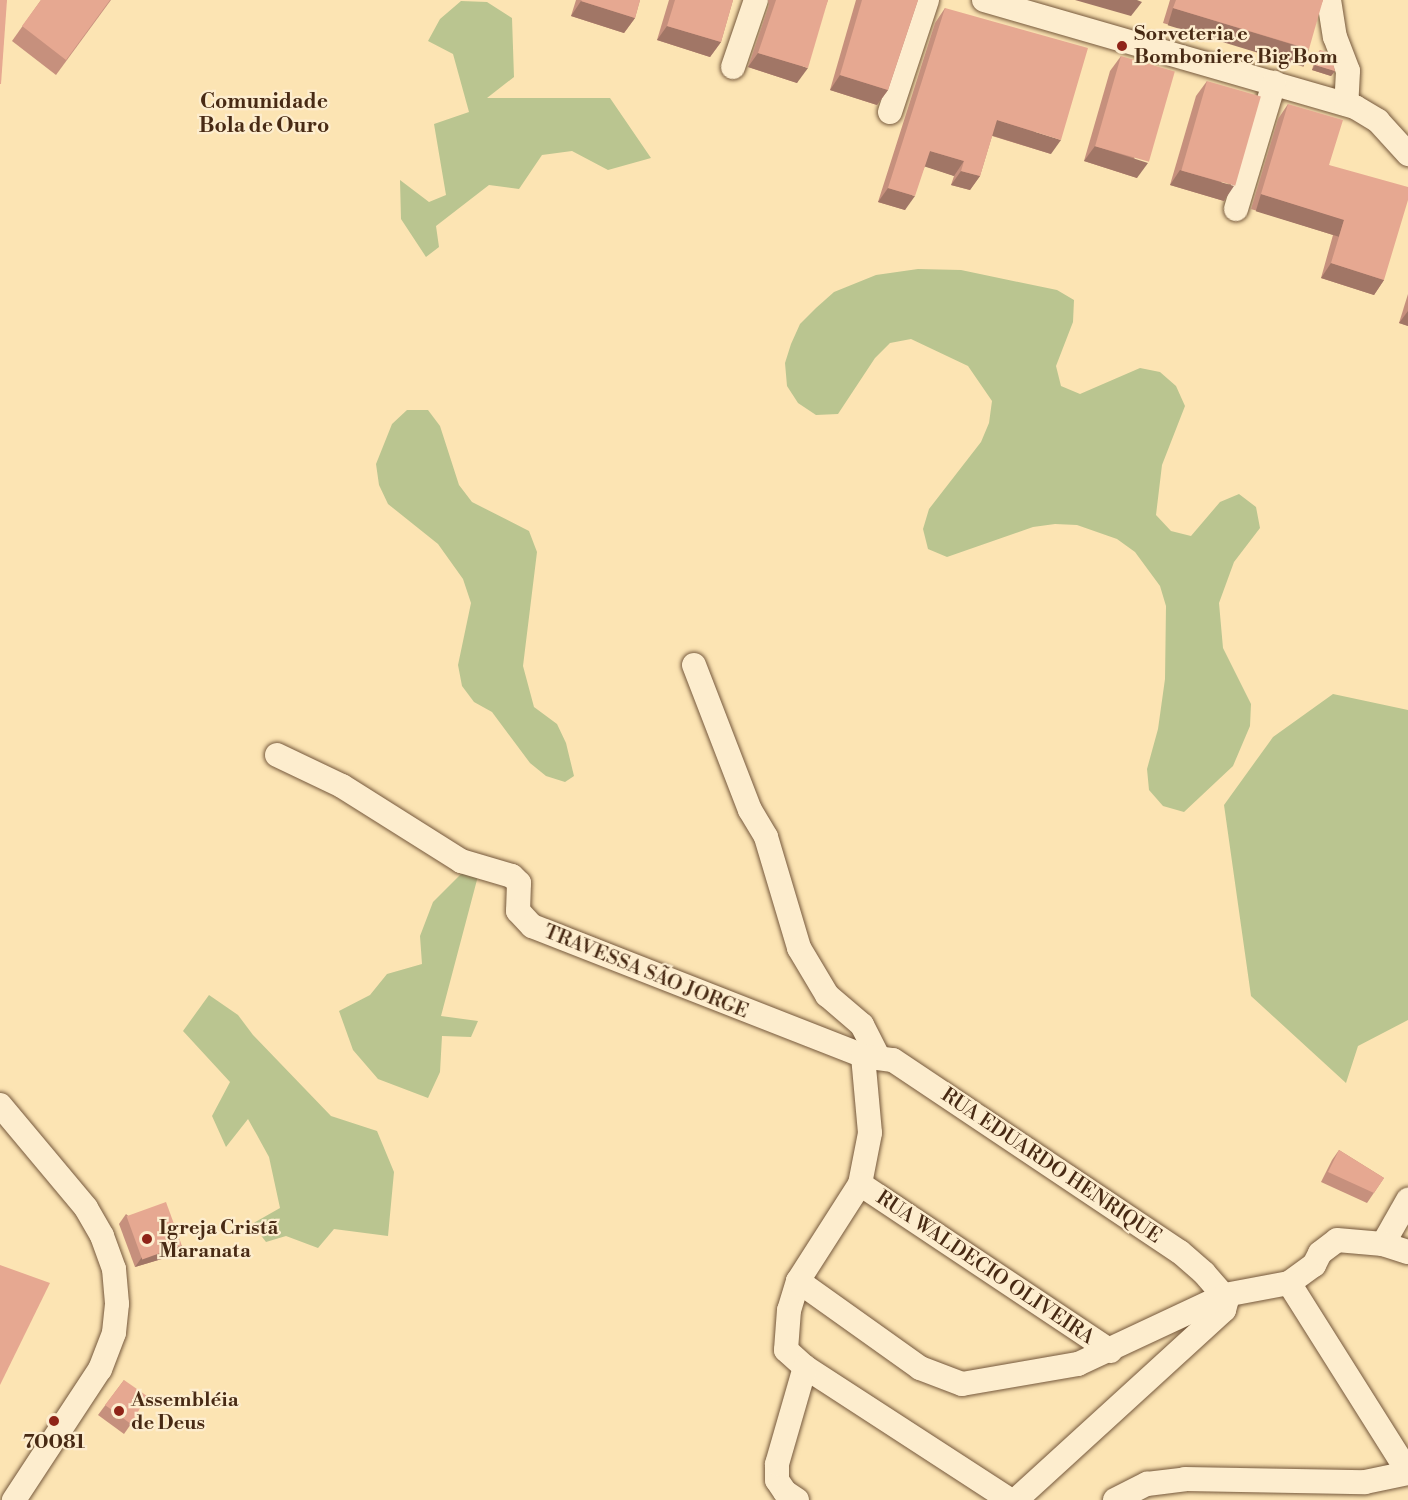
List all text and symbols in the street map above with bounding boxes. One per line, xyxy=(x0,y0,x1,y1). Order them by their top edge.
place label: Sorveteria e Bomboniere Big Bom xyxy=(1134,22,1338,69)
marker: Sorveteria e Bomboniere Big Bom xyxy=(1115,39,1129,53)
district label: Comunidade Bola de Ouro xyxy=(199,89,329,139)
street label: TRAVESSA SÃO JORGE xyxy=(540,920,752,1024)
street label: RUA EDUARDO HENRIQUE xyxy=(936,1083,1166,1249)
street label: RUA WALDECIO OLIVEIRA xyxy=(871,1186,1099,1350)
place label: Igreja Cristã Maranata xyxy=(159,1216,278,1263)
marker: Igreja Cristã Maranata xyxy=(140,1232,154,1246)
place label: Assembléia de Deus xyxy=(131,1388,239,1435)
marker: Assembléia de Deus xyxy=(112,1404,126,1418)
marker: 70081 xyxy=(47,1414,61,1428)
place label: 70081 xyxy=(23,1430,85,1454)

